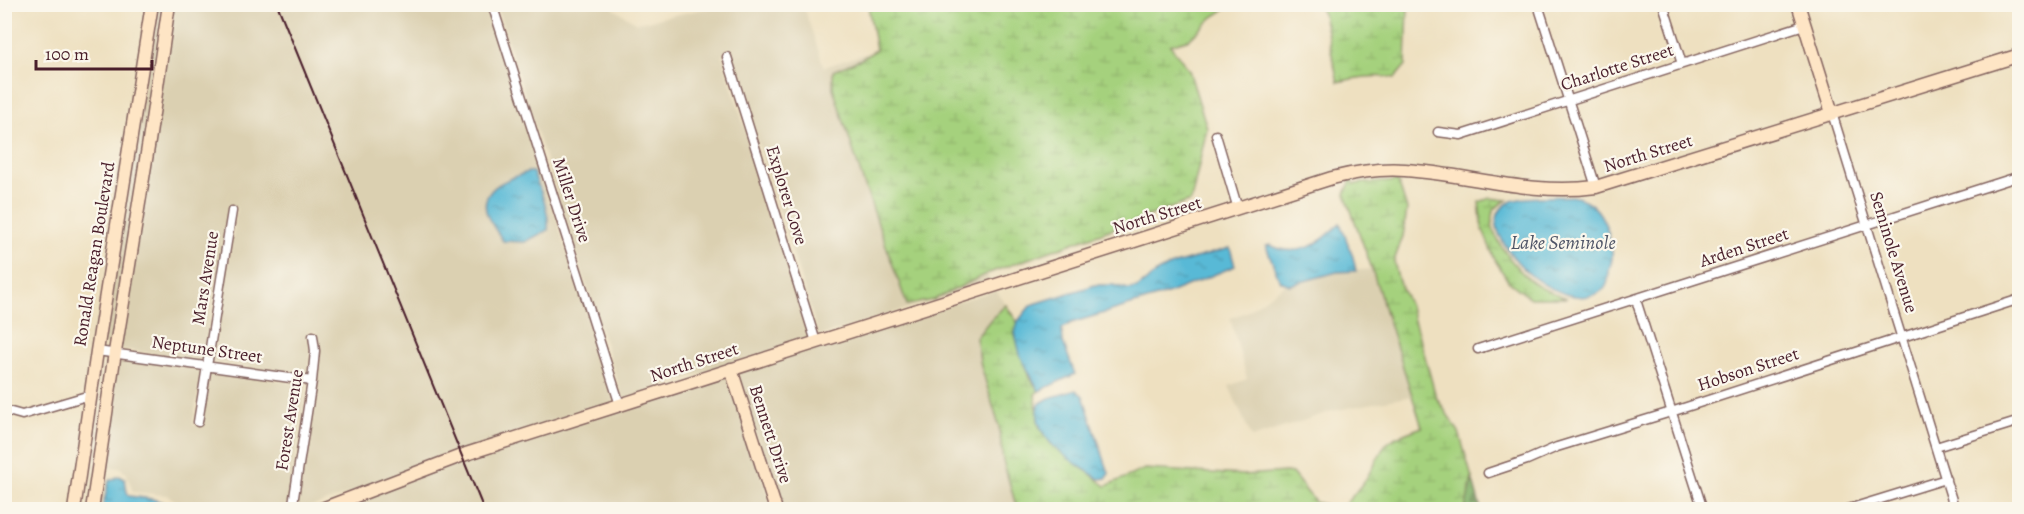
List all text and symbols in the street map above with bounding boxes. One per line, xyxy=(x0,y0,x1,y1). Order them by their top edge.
scale bar xyxy=(36,33,152,71)
street label: Charlotte Street xyxy=(1558,37,1677,97)
text: 100 m xyxy=(45,42,89,66)
street label: North Street xyxy=(1601,128,1695,178)
street label: Explorer Cove xyxy=(761,142,813,248)
street label: Miller Drive xyxy=(547,155,597,245)
street label: Ronald Reagan Boulevard xyxy=(68,159,121,348)
street label: Seminole Avenue xyxy=(1864,188,1924,316)
street label: North Street xyxy=(1110,190,1204,240)
street label: Arden Street xyxy=(1695,221,1792,273)
street label: Mars Avenue xyxy=(186,229,224,327)
water label: Lake Seminole xyxy=(1510,229,1616,256)
street label: Neptune Street xyxy=(150,329,264,369)
street label: North Street xyxy=(647,336,741,388)
street label: Hobson Street xyxy=(1694,341,1802,397)
street label: Forest Avenue xyxy=(269,368,309,472)
street label: Bennett Drive xyxy=(744,382,798,486)

